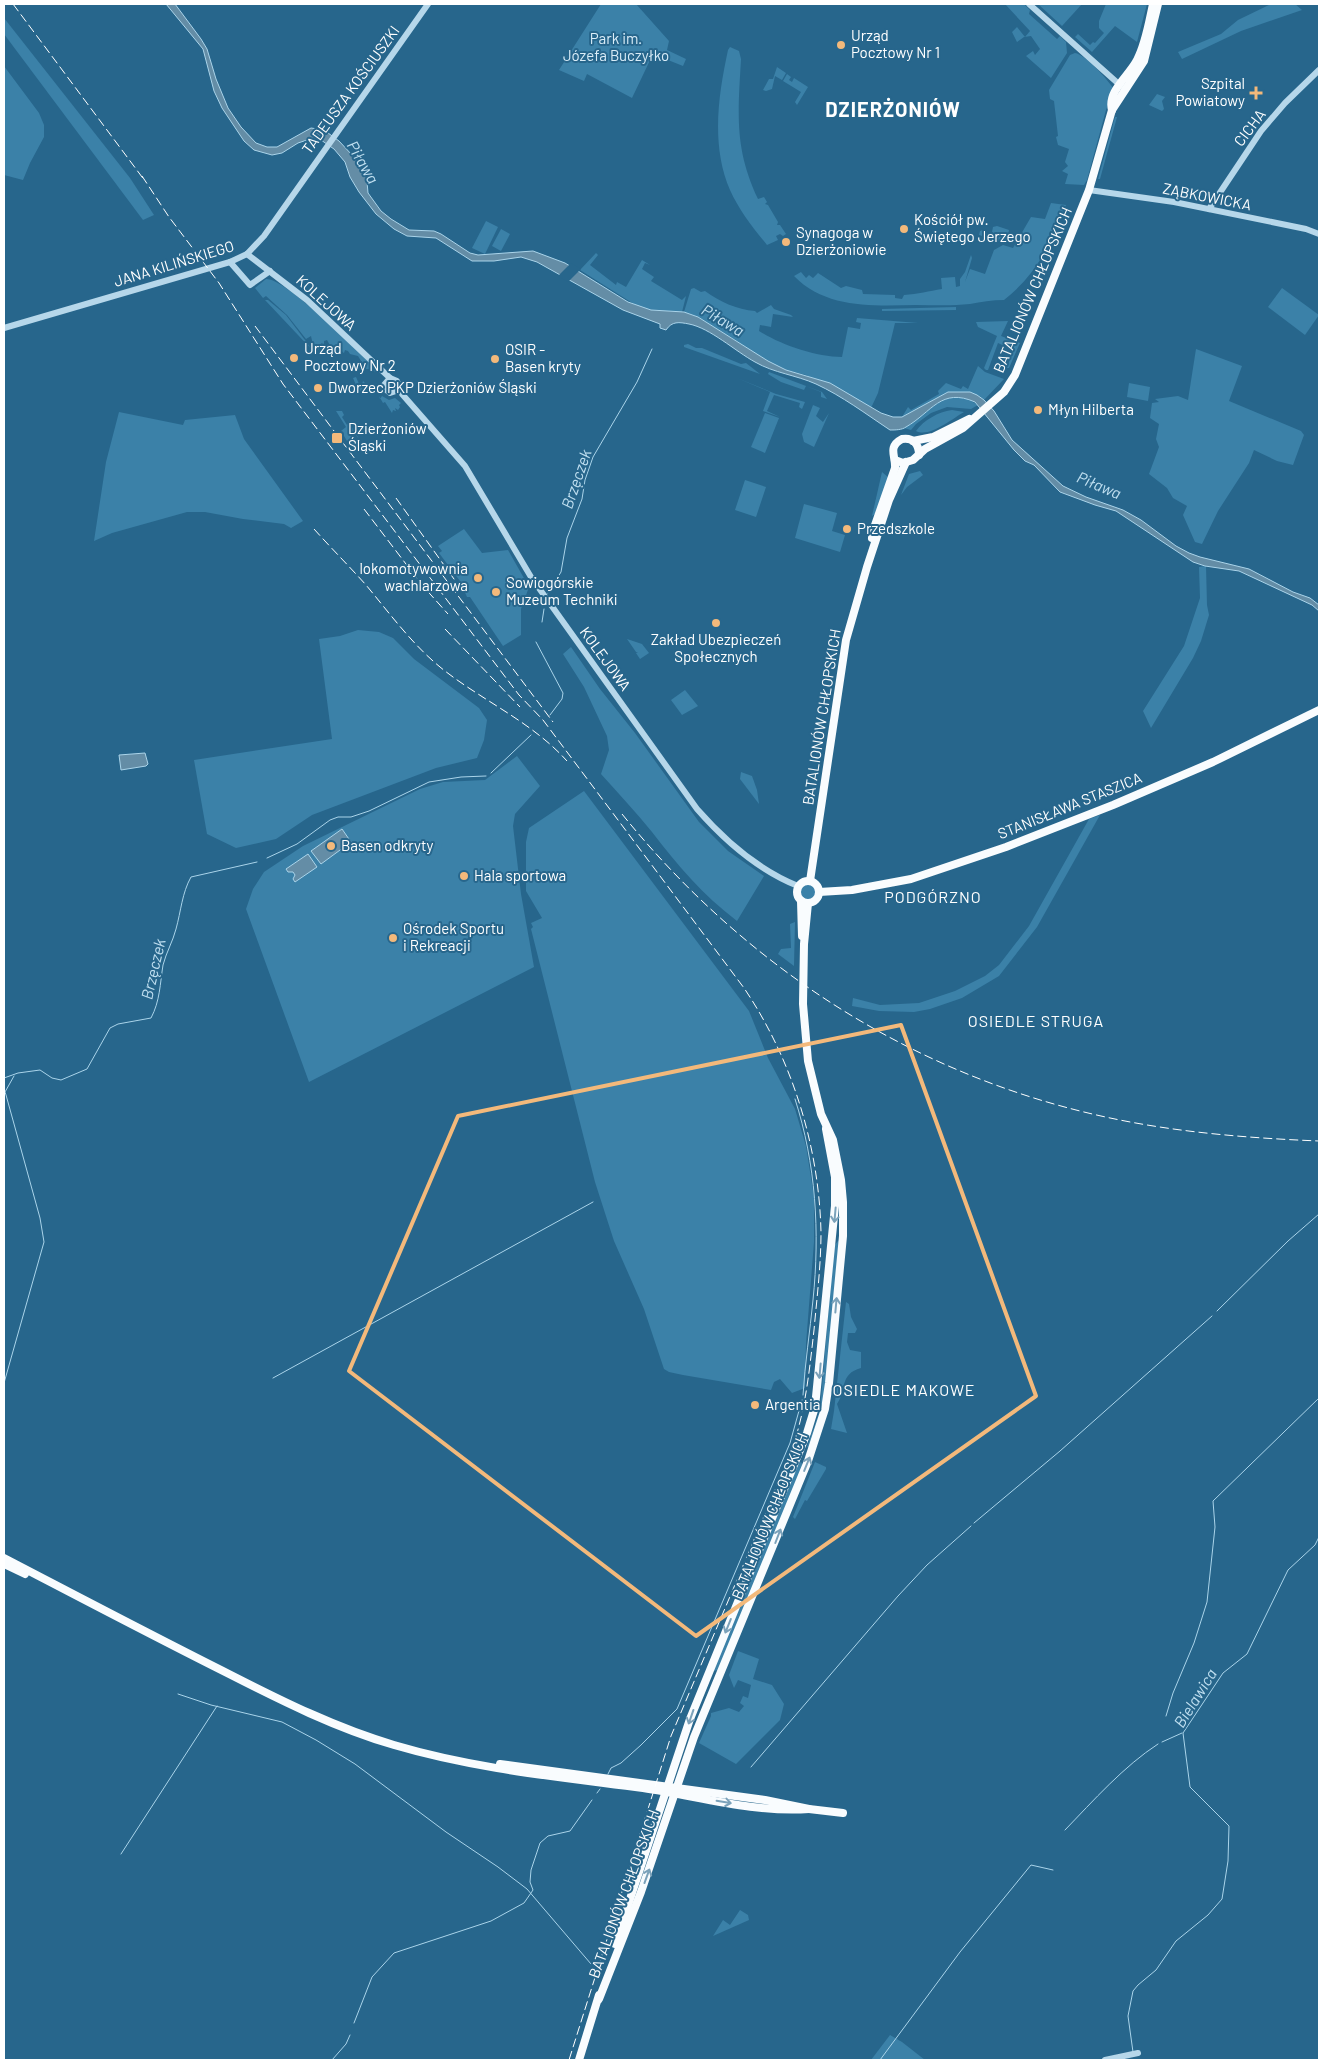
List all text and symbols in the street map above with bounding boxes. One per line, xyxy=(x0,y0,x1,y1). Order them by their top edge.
street label: TADEUSZA KOŚCIUSZKI xyxy=(298,22,403,157)
place label: Urząd Pocztowy Nr 1 xyxy=(851,26,940,61)
park label: Park im. Józefa Buczyłko xyxy=(563,29,669,64)
marker: Urząd Pocztowy Nr 1 xyxy=(835,39,847,51)
place label: Szpital Powiatowy xyxy=(1175,74,1245,109)
marker: Szpital Powiatowy xyxy=(1249,86,1263,100)
district label: DZIERŻONIÓW xyxy=(825,97,961,121)
street label: CICHA xyxy=(1230,106,1269,149)
water label: Piława xyxy=(344,137,383,187)
street label: ZĄBKOWICKA xyxy=(1161,179,1253,213)
street label: BATALIONÓW CHŁOPSKICH xyxy=(989,204,1075,375)
place label: Kościół pw. Świętego Jerzego xyxy=(914,210,1031,245)
place label: Synagoga w Dzierżoniowie xyxy=(796,223,887,258)
marker: Kościół pw. Świętego Jerzego xyxy=(898,223,910,235)
street label: JANA KILIŃSKIEGO xyxy=(111,236,236,290)
marker: Synagoga w Dzierżoniowie xyxy=(780,236,792,248)
street label: KOLEJOWA xyxy=(293,271,360,334)
water label: Piława xyxy=(699,300,748,340)
place label: Urząd Pocztowy Nr 2 xyxy=(304,339,396,374)
place label: OSIR - Basen kryty xyxy=(505,340,581,375)
marker: Urząd Pocztowy Nr 2 xyxy=(288,352,300,364)
marker: OSIR - Basen kryty xyxy=(489,353,501,365)
place label: Dworzec PKP Dzierżoniów Śląski xyxy=(328,378,537,396)
marker: Dworzec PKP Dzierżoniów Śląski xyxy=(312,382,324,394)
place label: Młyn Hilberta xyxy=(1048,400,1134,418)
marker: Młyn Hilberta xyxy=(1032,404,1044,416)
place label: Dzierżoniów Śląski xyxy=(348,419,427,454)
marker: Dzierżoniów Śląski xyxy=(330,431,344,445)
water label: Brzęczek xyxy=(557,446,595,511)
water label: Piława xyxy=(1074,467,1124,502)
place label: Przedszkole xyxy=(857,519,935,537)
marker: Przedszkole xyxy=(841,523,853,535)
place label: lokomotywownia wachlarzowa xyxy=(359,559,468,594)
marker: lokomotywownia wachlarzowa xyxy=(472,572,484,584)
place label: Sowiogórskie Muzeum Techniki xyxy=(506,573,618,608)
marker: Sowiogórskie Muzeum Techniki xyxy=(490,586,502,598)
marker: Zakład Ubezpieczeń Społecznych xyxy=(710,617,722,629)
street label: KOLEJOWA xyxy=(577,623,635,694)
street label: BATALIONÓW CHŁOPSKICH xyxy=(798,628,844,806)
place label: Zakład Ubezpieczeń Społecznych xyxy=(651,630,781,665)
street label: STANISŁAWA STASZICA xyxy=(995,768,1144,842)
place label: Basen odkryty xyxy=(341,836,433,854)
marker: Basen odkryty xyxy=(325,840,337,852)
place label: Hala sportowa xyxy=(474,866,566,884)
marker: Hala sportowa xyxy=(458,870,470,882)
district label: PODGÓRZNO xyxy=(884,887,982,906)
place label: Ośrodek Sportu i Rekreacji xyxy=(403,919,504,954)
marker: Ośrodek Sportu i Rekreacji xyxy=(387,932,399,944)
water label: Brzęczek xyxy=(136,936,169,1001)
district label: OSIEDLE STRUGA xyxy=(968,1011,1104,1030)
one-way arrow xyxy=(830,1207,839,1223)
one-way arrow xyxy=(832,1298,841,1314)
one-way arrow xyxy=(815,1363,824,1379)
district label: OSIEDLE MAKOWE xyxy=(832,1380,976,1399)
place label: Argentia xyxy=(765,1395,820,1413)
marker: Argentia xyxy=(749,1399,761,1411)
street label: BATALIONÓW CHŁOPSKICH xyxy=(727,1430,811,1602)
one-way arrow xyxy=(802,1457,812,1472)
one-way arrow xyxy=(774,1529,783,1544)
one-way arrow xyxy=(723,1618,732,1633)
water label: Bielawica xyxy=(1169,1665,1220,1731)
one-way arrow xyxy=(686,1709,695,1725)
one-way arrow xyxy=(715,1797,731,1807)
street label: BATALIONÓW CHŁOPSKICH xyxy=(584,1807,662,1980)
one-way arrow xyxy=(643,1869,652,1884)

